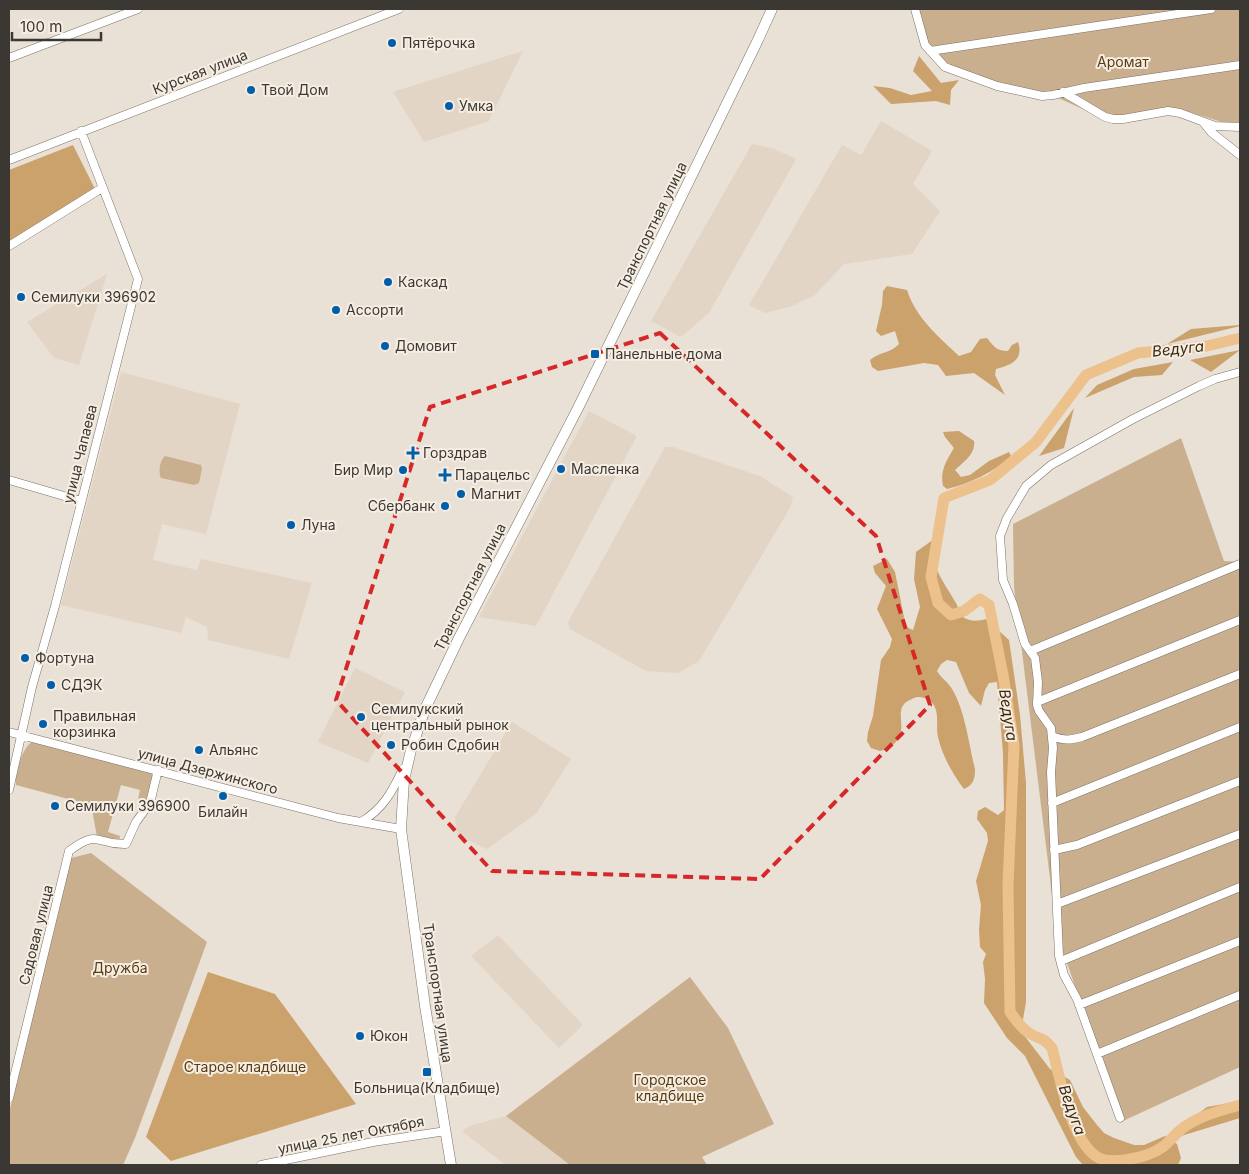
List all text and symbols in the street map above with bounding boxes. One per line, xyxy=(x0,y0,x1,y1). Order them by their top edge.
scale bar xyxy=(12,10,101,42)
text: 100 m xyxy=(20,17,62,36)
place label: Пятёрочка xyxy=(402,34,475,51)
marker: Пятёрочка xyxy=(386,37,398,49)
street label: Курская улица xyxy=(150,46,250,97)
park label: Аромат xyxy=(1097,53,1149,70)
place label: Твой Дом xyxy=(261,81,328,98)
marker: Твой Дом xyxy=(245,84,257,96)
place label: Умка xyxy=(459,97,493,114)
marker: Умка xyxy=(443,100,455,112)
street label: Транспортная улица xyxy=(613,159,690,293)
place label: Каскад xyxy=(398,273,448,290)
marker: Каскад xyxy=(382,276,394,288)
place label: Семилуки 396902 xyxy=(31,288,156,305)
marker: Семилуки 396902 xyxy=(15,291,27,303)
place label: Ассорти xyxy=(346,301,404,318)
marker: Ассорти xyxy=(330,304,342,316)
water label: Ведуга xyxy=(1151,336,1205,361)
place label: Домовит xyxy=(395,337,457,354)
marker: Домовит xyxy=(379,340,391,352)
place label: Панельные дома xyxy=(605,345,722,362)
marker: Панельные дома xyxy=(589,348,601,360)
street label: улица Чапаева xyxy=(59,403,100,505)
place label: Горздрав xyxy=(423,444,487,461)
marker: Горздрав xyxy=(407,447,419,459)
place label: Масленка xyxy=(571,460,639,477)
place label: Бир Мир xyxy=(334,461,393,478)
marker: Масленка xyxy=(555,463,567,475)
marker: Бир Мир xyxy=(397,464,409,476)
place label: Парацельс xyxy=(455,466,530,483)
marker: Парацельс xyxy=(439,469,451,481)
place label: Магнит xyxy=(471,485,521,502)
marker: Магнит xyxy=(455,488,467,500)
place label: Сбербанк xyxy=(368,497,435,514)
marker: Сбербанк xyxy=(439,500,451,512)
place label: Луна xyxy=(301,516,336,533)
marker: Луна xyxy=(285,519,297,531)
street label: Транспортная улица xyxy=(430,520,509,653)
place label: Фортуна xyxy=(35,649,94,666)
marker: Фортуна xyxy=(19,652,31,664)
place label: СДЭК xyxy=(61,676,103,693)
marker: СДЭК xyxy=(45,679,57,691)
water label: Ведуга xyxy=(995,688,1022,742)
place label: Семилукский центральный рынок xyxy=(371,700,509,733)
place label: Правильная корзинка xyxy=(53,707,136,740)
marker: Семилукский центральный рынок xyxy=(355,711,367,723)
marker: Правильная корзинка xyxy=(37,718,49,730)
place label: Робин Сдобин xyxy=(401,736,499,753)
marker: Робин Сдобин xyxy=(385,739,397,751)
place label: Альянс xyxy=(209,741,259,758)
street label: улица Дзержинского xyxy=(136,744,280,797)
marker: Альянс xyxy=(193,744,205,756)
marker: Билайн xyxy=(217,790,229,802)
place label: Семилуки 396900 xyxy=(65,797,190,814)
marker: Семилуки 396900 xyxy=(49,800,61,812)
place label: Билайн xyxy=(198,803,248,820)
street label: Садовая улица xyxy=(15,883,56,987)
street label: Транспортная улица xyxy=(420,922,457,1064)
park label: Дружба xyxy=(92,959,148,976)
place label: Юкон xyxy=(370,1027,408,1044)
marker: Юкон xyxy=(354,1030,366,1042)
park label: Старое кладбище xyxy=(184,1058,306,1075)
marker: Больница(Кладбище) xyxy=(421,1066,433,1078)
park label: Городское кладбище xyxy=(634,1071,707,1104)
place label: Больница(Кладбище) xyxy=(354,1079,500,1096)
water label: Ведуга xyxy=(1055,1082,1090,1138)
street label: улица 25 лет Октября xyxy=(276,1112,425,1157)

